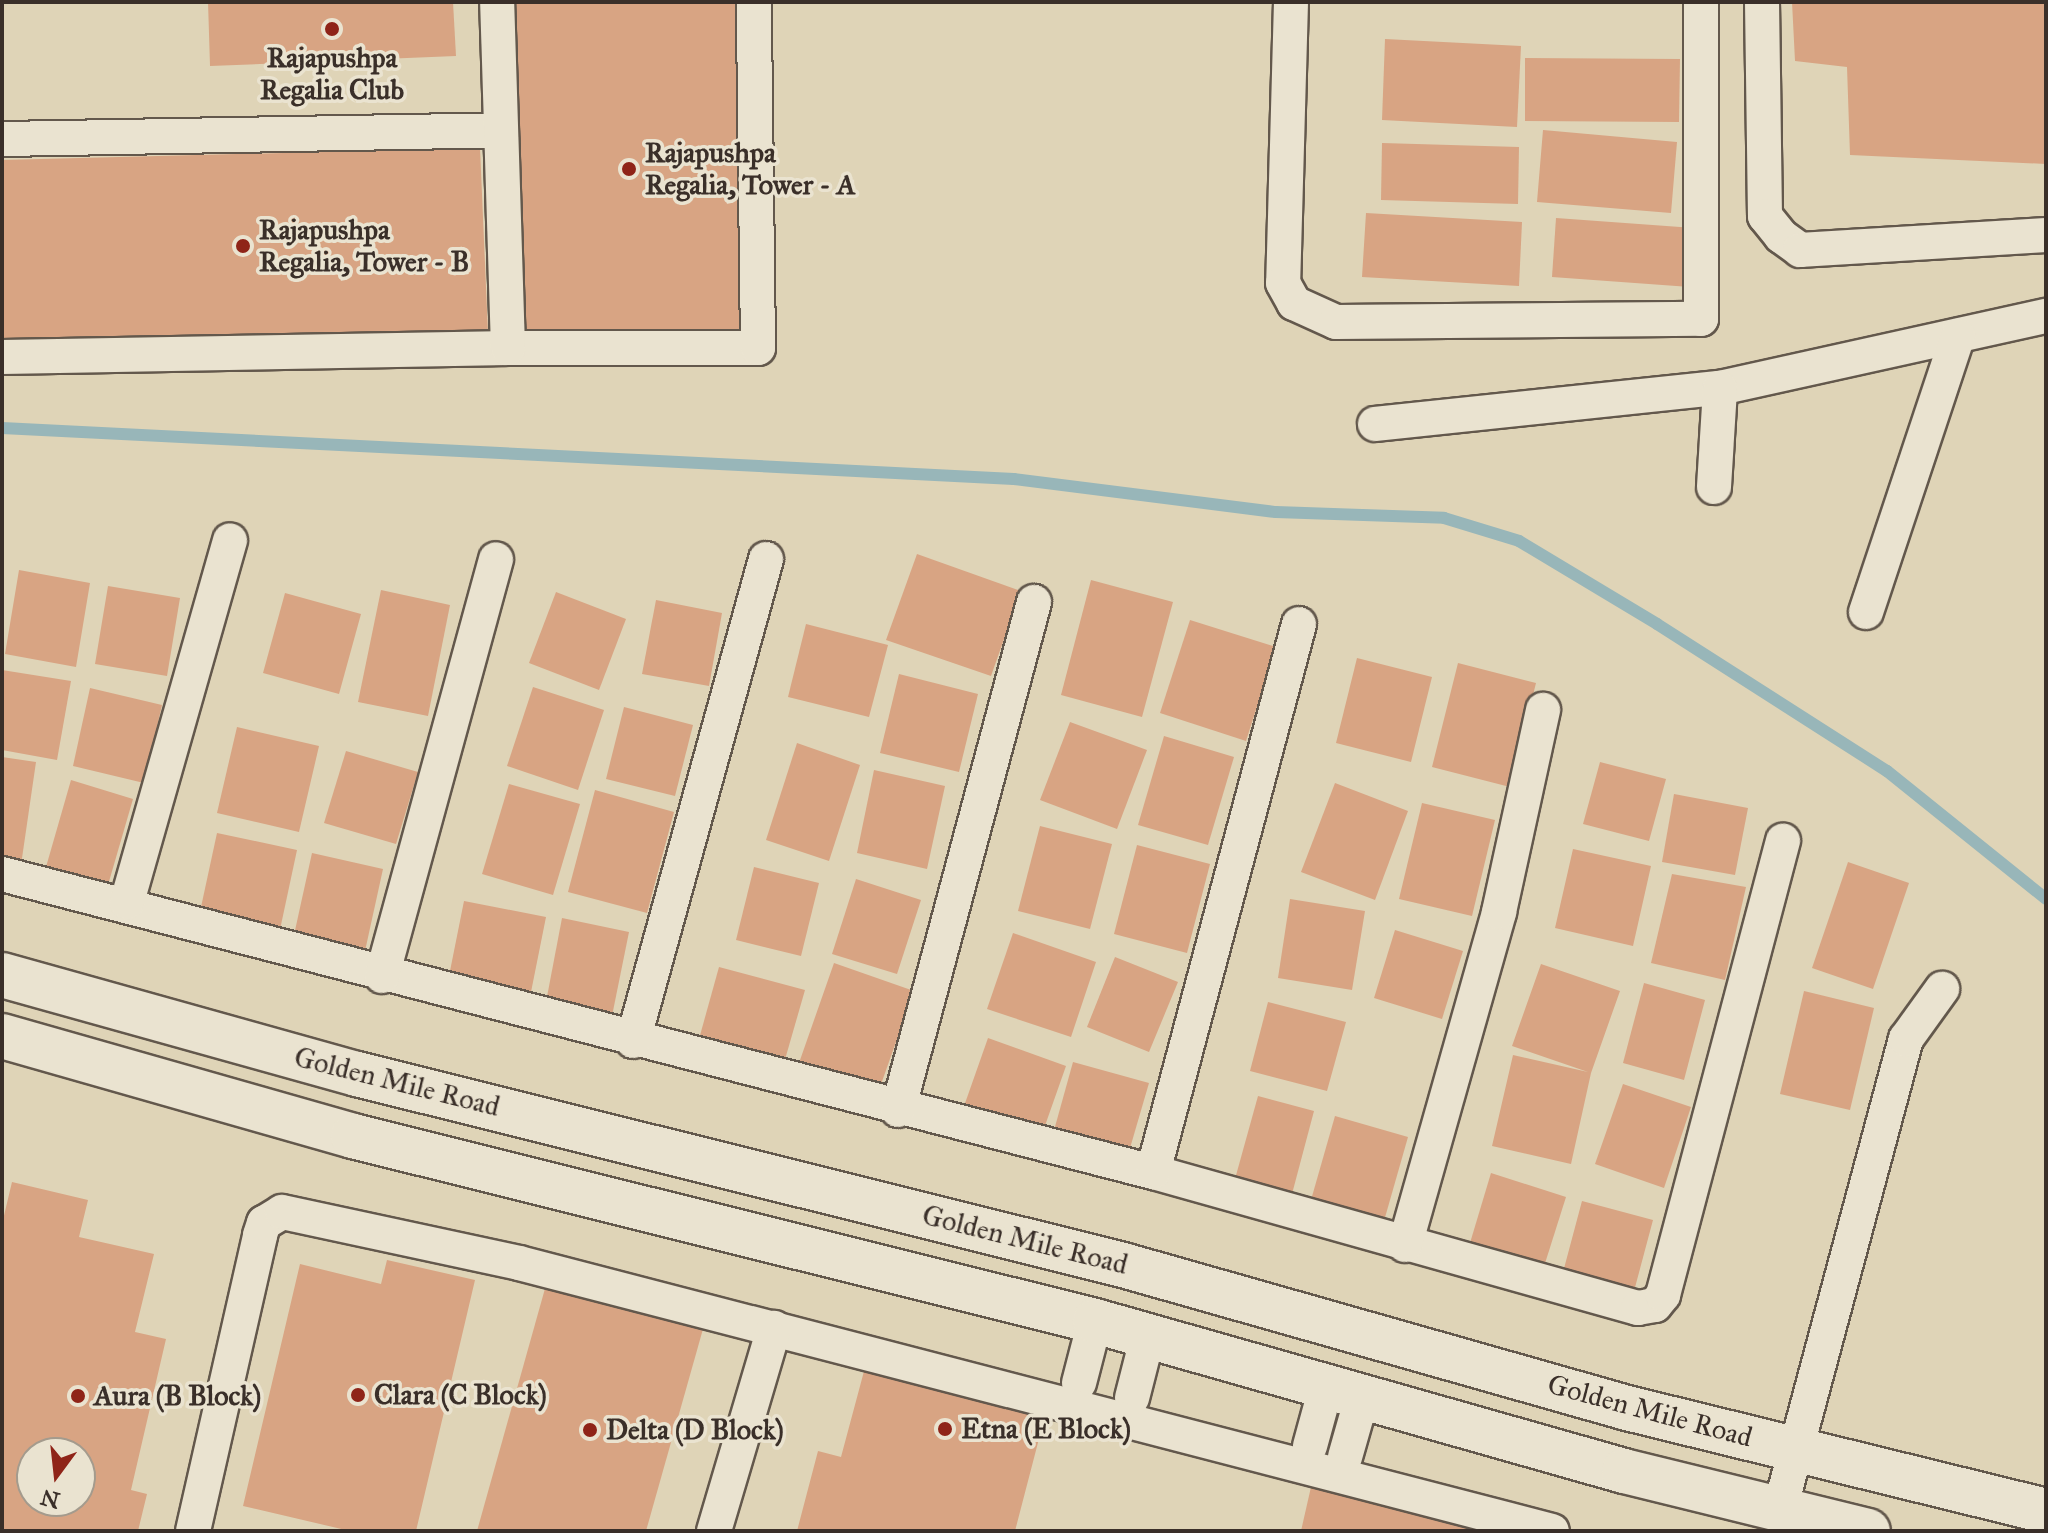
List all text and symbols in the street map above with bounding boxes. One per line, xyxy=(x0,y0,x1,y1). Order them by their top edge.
marker: Rajapushpa Regalia Club xyxy=(323,20,341,38)
place label: Rajapushpa Regalia Club xyxy=(260,41,404,107)
place label: Rajapushpa Regalia, Tower - A xyxy=(645,136,856,202)
marker: Rajapushpa Regalia, Tower - A xyxy=(620,160,638,178)
place label: Rajapushpa Regalia, Tower - B xyxy=(259,213,469,279)
marker: Rajapushpa Regalia, Tower - B xyxy=(234,237,252,255)
street label: Golden Mile Road xyxy=(291,1040,503,1124)
street label: Golden Mile Road xyxy=(919,1198,1131,1282)
street label: Golden Mile Road xyxy=(1544,1368,1756,1454)
place label: Clara (C Block) xyxy=(374,1378,547,1412)
place label: Aura (B Block) xyxy=(94,1379,261,1413)
marker: Clara (C Block) xyxy=(349,1386,367,1404)
marker: Aura (B Block) xyxy=(69,1387,87,1405)
place label: Etna (E Block) xyxy=(961,1412,1131,1446)
place label: Delta (D Block) xyxy=(606,1413,784,1447)
marker: Etna (E Block) xyxy=(936,1420,954,1438)
marker: Delta (D Block) xyxy=(581,1421,599,1439)
north arrow xyxy=(16,1437,96,1517)
text: N xyxy=(38,1483,63,1514)

